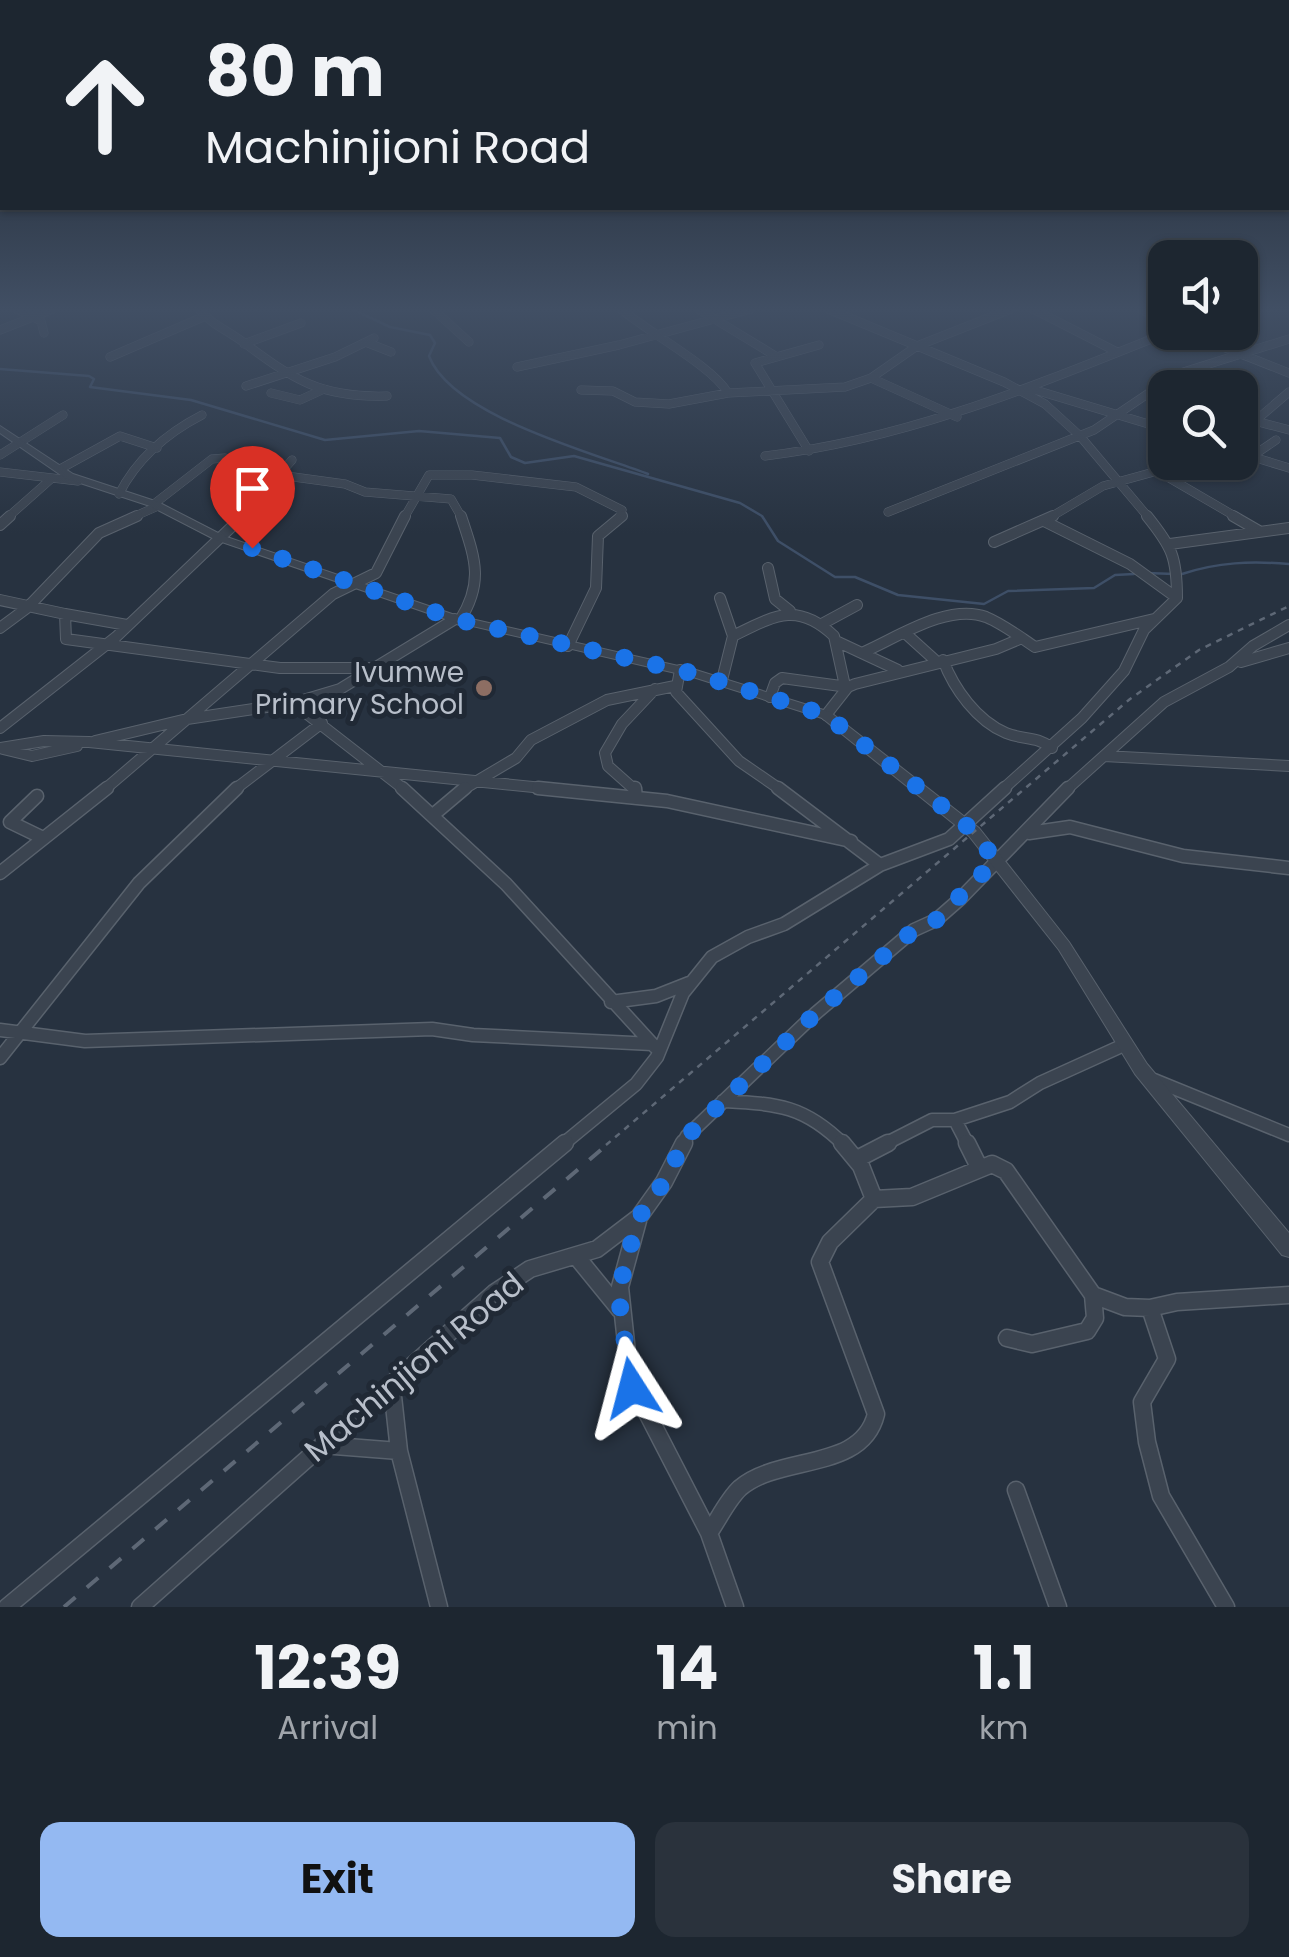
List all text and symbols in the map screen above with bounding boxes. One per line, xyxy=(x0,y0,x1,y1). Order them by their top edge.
text: 80 m xyxy=(205,22,385,121)
icon: ahead xyxy=(40,40,170,170)
text: Machinjioni Road xyxy=(205,116,590,179)
map controls xyxy=(1148,240,1258,480)
button: sound xyxy=(1148,240,1258,350)
button: search xyxy=(1148,370,1258,480)
pin xyxy=(210,446,295,549)
icon: arrive xyxy=(225,461,280,516)
place label: Ivumwe Primary School xyxy=(255,653,464,724)
marker: Ivumwe Primary School xyxy=(473,677,495,699)
street label: Machinjioni Road xyxy=(294,1261,533,1472)
position arrow xyxy=(580,1336,684,1440)
text: 12:39 xyxy=(254,1626,401,1710)
text: 14 xyxy=(655,1626,719,1710)
text: 1.1 xyxy=(973,1626,1035,1710)
text: Arrival xyxy=(277,1705,378,1750)
text: min xyxy=(656,1705,718,1750)
text: km xyxy=(979,1705,1029,1750)
button: Exit xyxy=(40,1822,635,1937)
button: Share xyxy=(655,1822,1249,1937)

